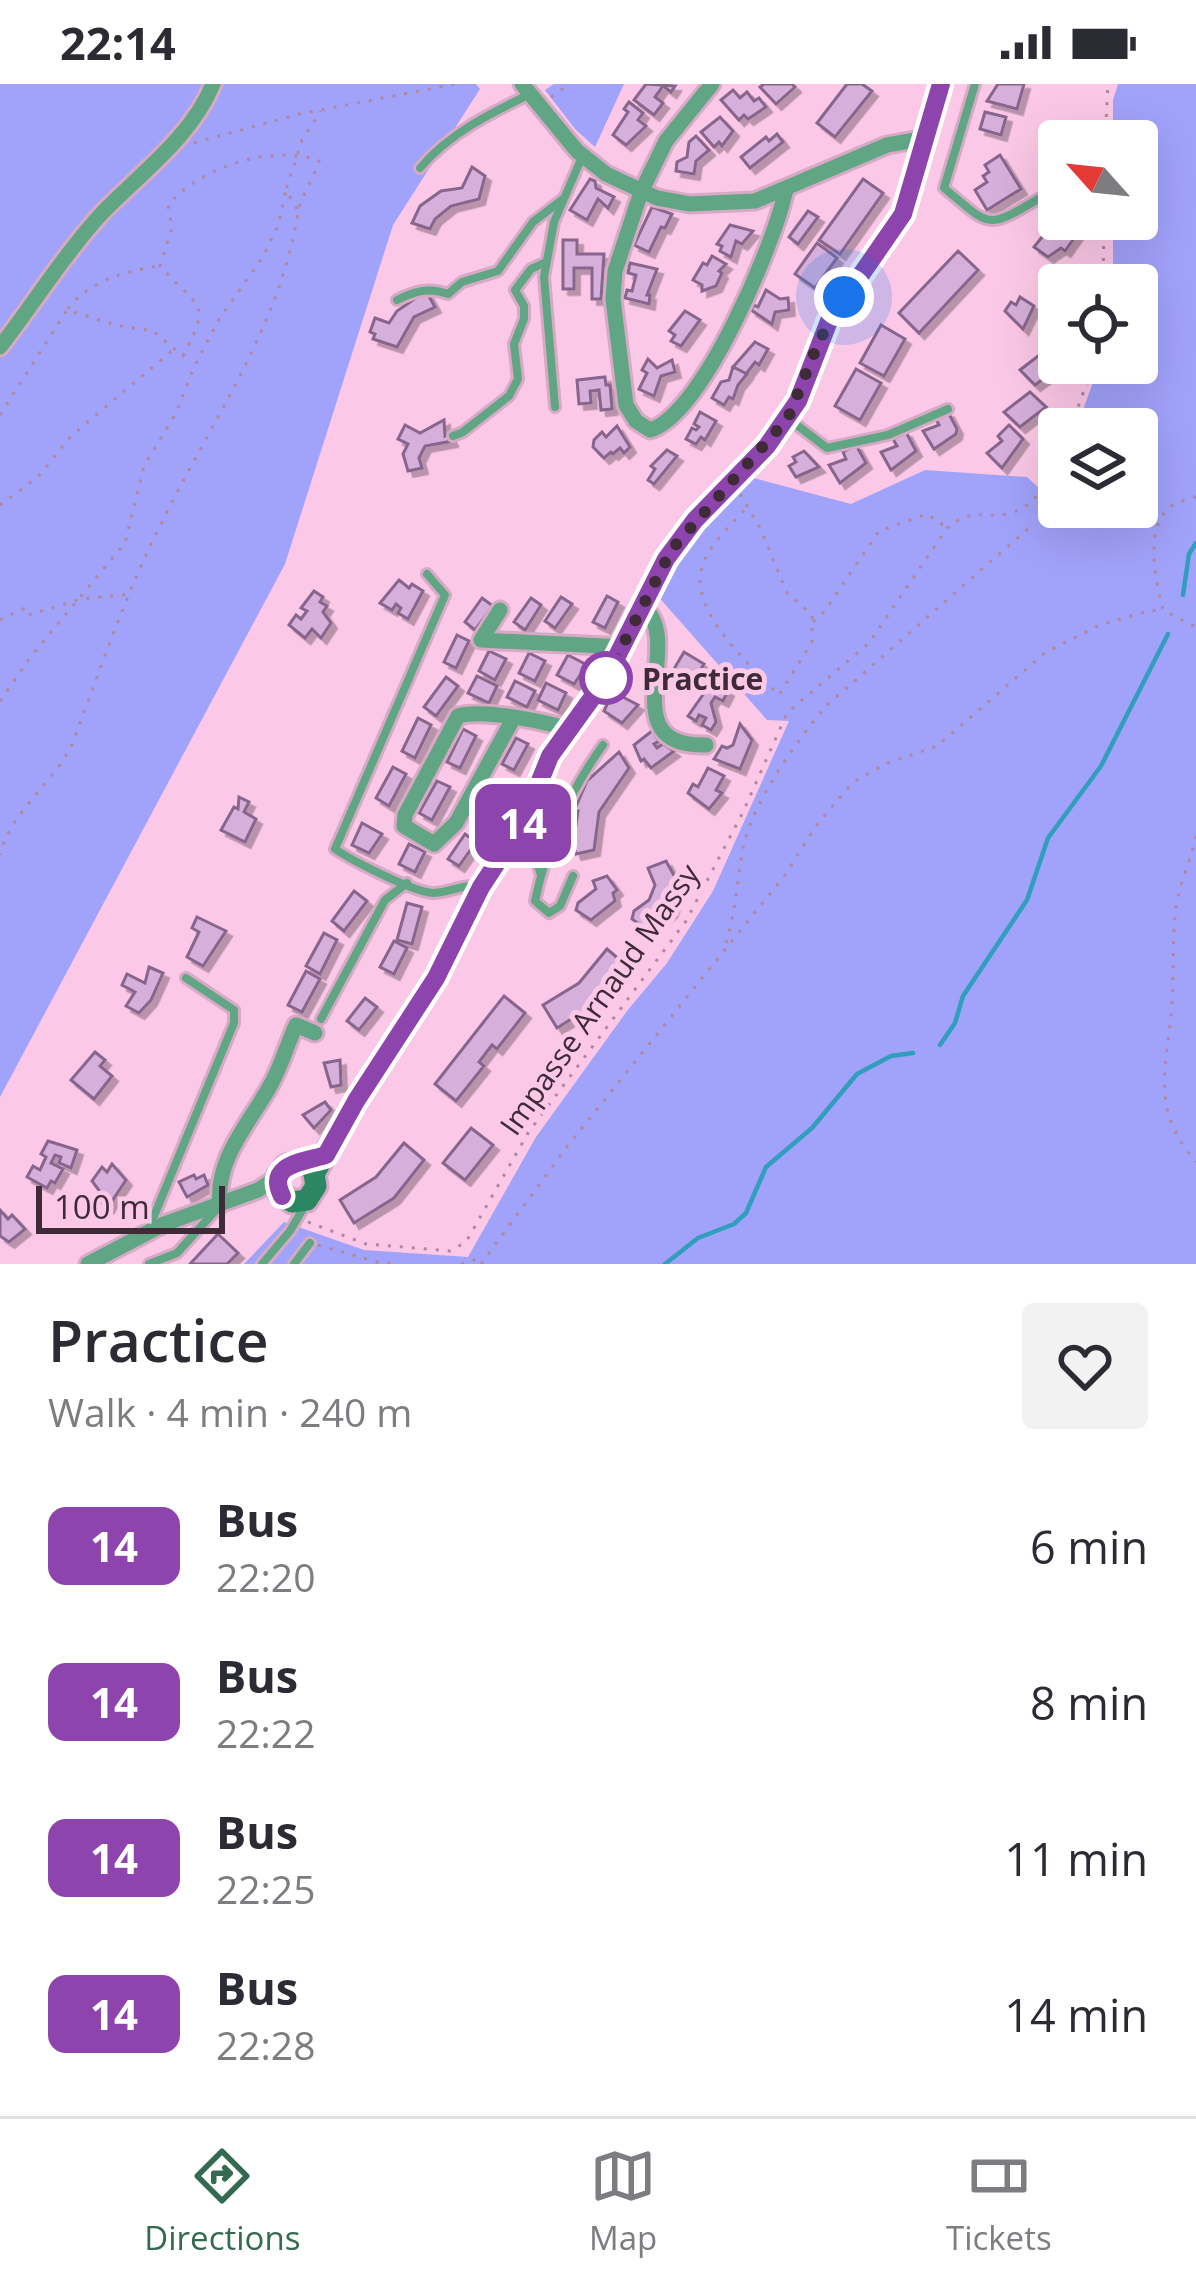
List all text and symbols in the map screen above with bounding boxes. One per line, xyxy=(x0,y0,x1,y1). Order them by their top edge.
text: 22:14 xyxy=(60,12,176,73)
north arrow xyxy=(1038,120,1158,240)
map controls xyxy=(1038,120,1158,528)
button: locate xyxy=(1038,264,1158,384)
your location xyxy=(814,267,874,327)
button: layers xyxy=(1038,408,1158,528)
marker: Practice xyxy=(581,653,631,703)
place label: Practice xyxy=(642,658,763,699)
line badge: 14 xyxy=(469,784,577,862)
text: 14 xyxy=(499,794,547,851)
street label: Impasse Arnaud Massy xyxy=(490,854,709,1143)
scale bar xyxy=(36,1180,225,1233)
text: 100 m xyxy=(54,1184,150,1229)
text: Practice xyxy=(48,1301,269,1379)
button: heart xyxy=(1022,1303,1148,1429)
text: Walk · 4 min · 240 m xyxy=(48,1385,412,1438)
text: Bus xyxy=(216,1489,298,1550)
text: 6 min xyxy=(1030,1516,1148,1577)
text: 14 xyxy=(90,1517,138,1574)
text: 22:20 xyxy=(216,1550,315,1603)
text: Bus xyxy=(216,1645,298,1706)
text: 8 min xyxy=(1030,1672,1148,1733)
text: 14 xyxy=(90,1673,138,1730)
text: 22:22 xyxy=(216,1706,315,1759)
text: Bus xyxy=(216,1801,298,1862)
text: 11 min xyxy=(1004,1828,1148,1889)
text: 14 xyxy=(90,1829,138,1886)
text: 22:25 xyxy=(216,1862,315,1915)
text: Bus xyxy=(216,1957,298,2018)
text: 14 min xyxy=(1004,1984,1148,2045)
text: 14 xyxy=(90,1985,138,2042)
text: 22:28 xyxy=(216,2018,315,2071)
tab: Directions xyxy=(144,2143,300,2260)
tab: Map xyxy=(589,2143,657,2260)
tab: Tickets xyxy=(946,2143,1052,2260)

